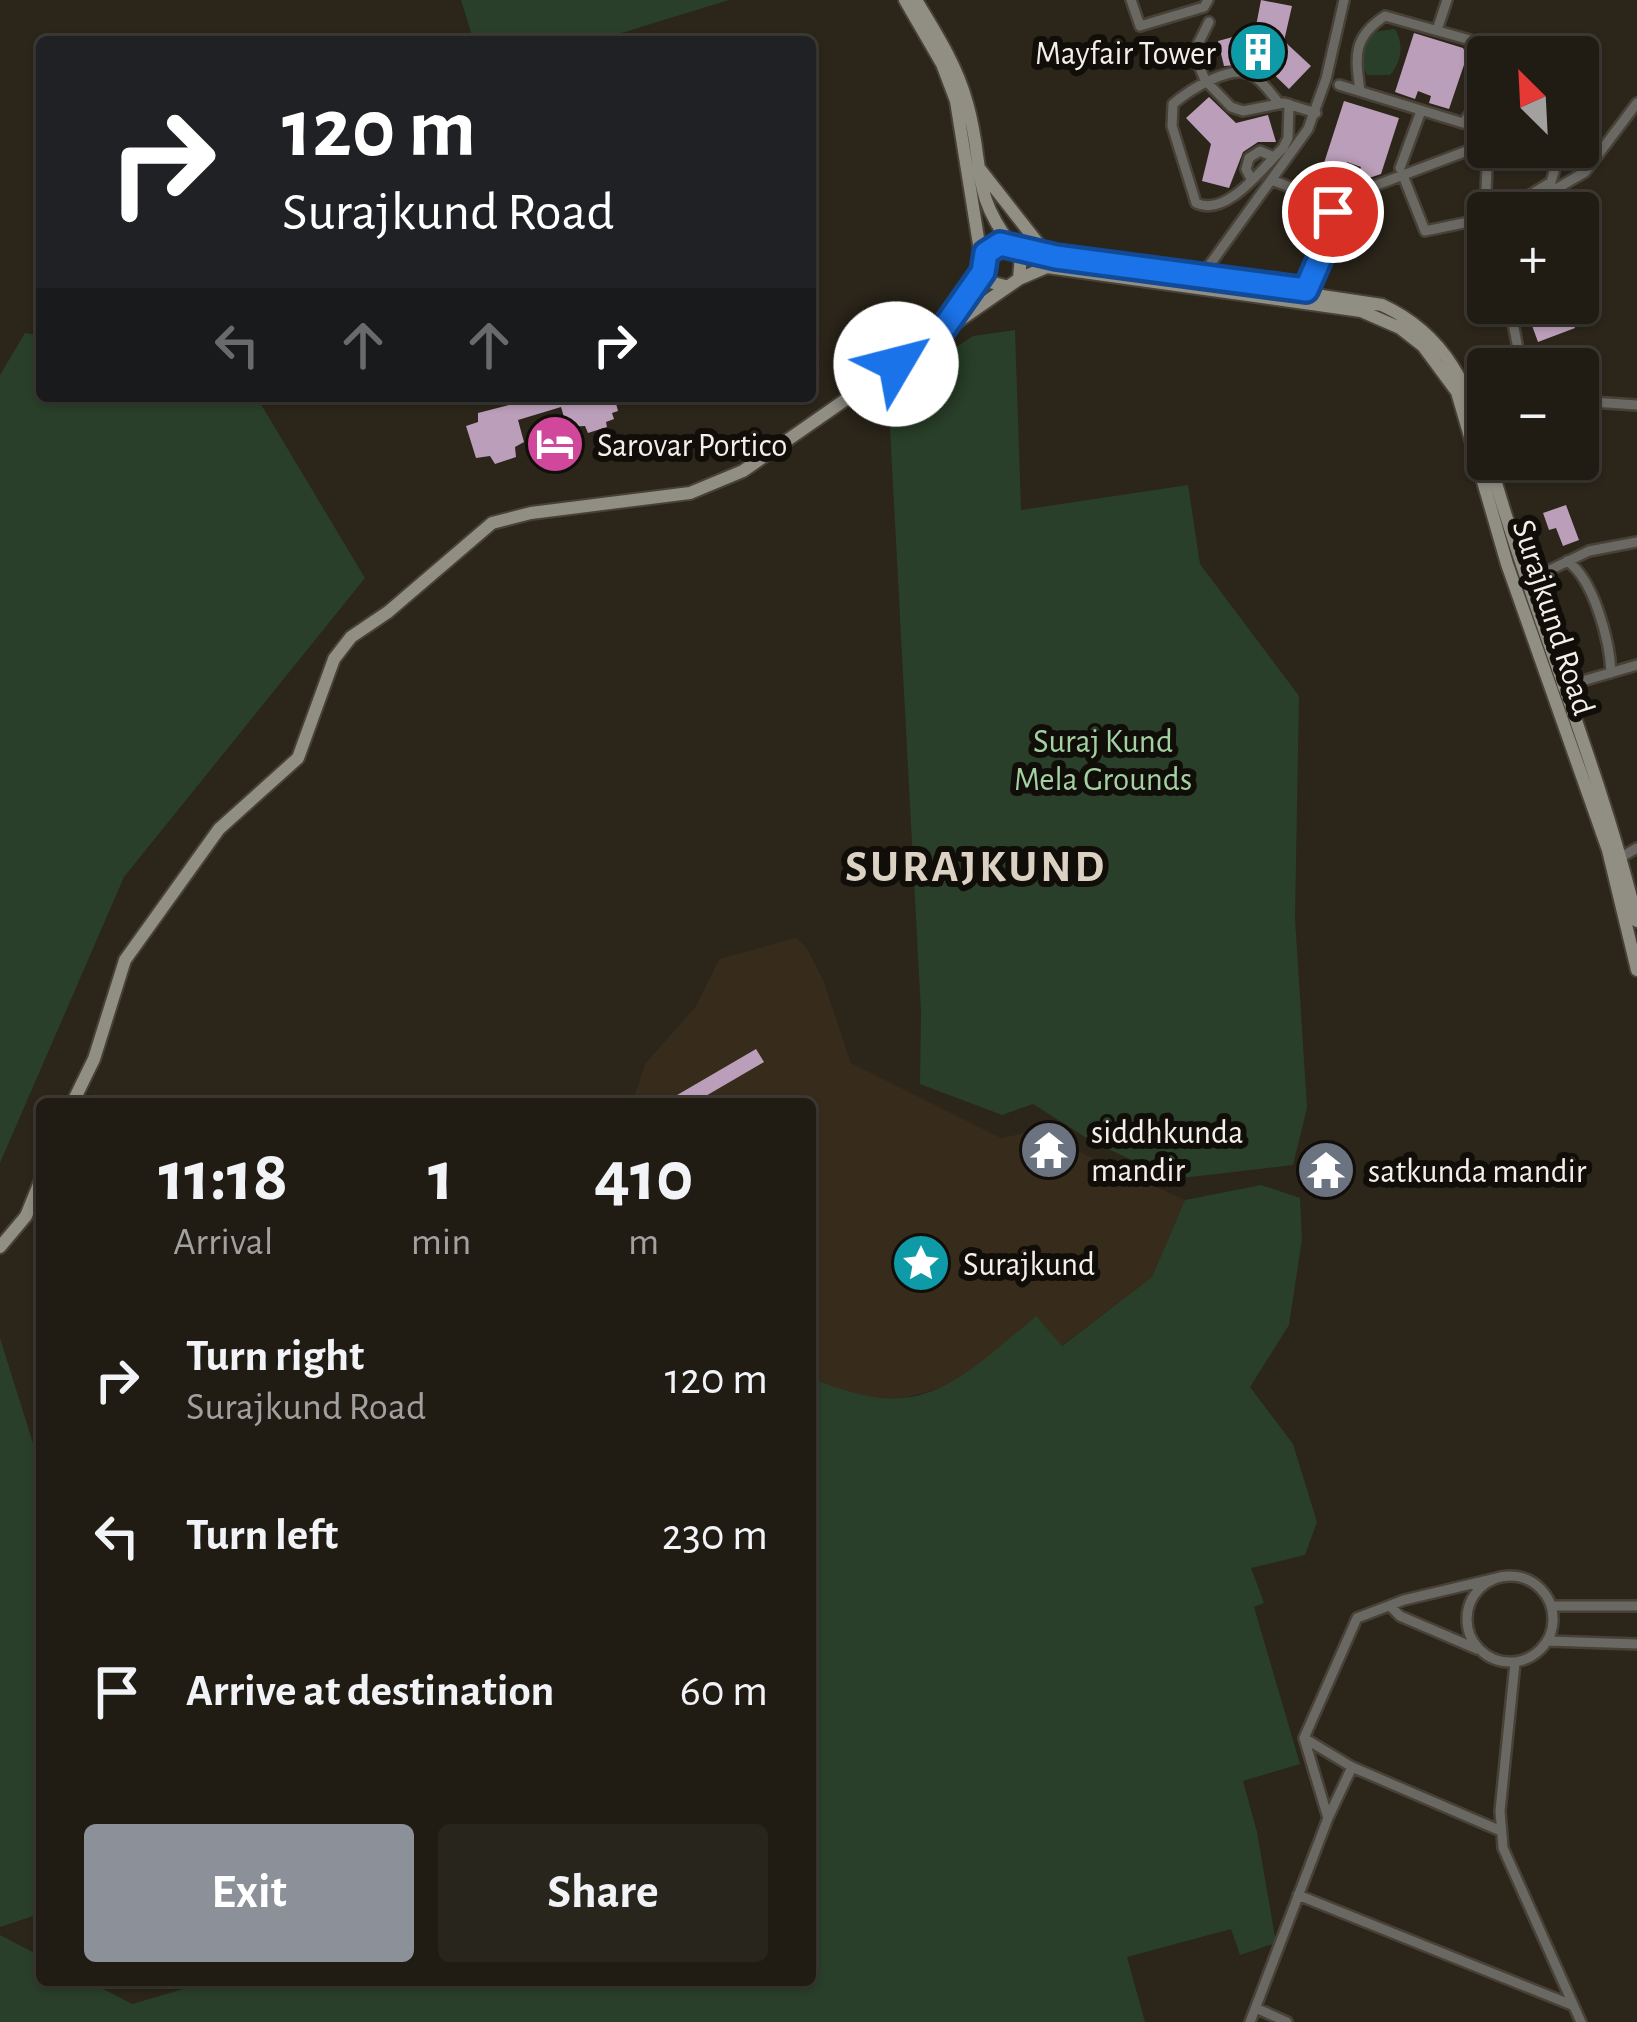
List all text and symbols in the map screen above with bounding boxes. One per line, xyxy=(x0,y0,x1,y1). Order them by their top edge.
building icon: Mayfair Tower xyxy=(1227,21,1289,83)
north arrow xyxy=(1467,36,1599,168)
map controls xyxy=(1467,36,1599,480)
place label: Mayfair Tower xyxy=(1035,38,1216,71)
icon: right xyxy=(84,84,240,240)
text: 120 m xyxy=(282,88,476,172)
pin xyxy=(1282,161,1384,263)
icon: arrive xyxy=(1300,179,1366,245)
text: Surajkund Road xyxy=(282,186,614,240)
button: + xyxy=(1467,192,1599,324)
position arrow xyxy=(833,301,959,427)
icon: left xyxy=(204,312,270,378)
icon: ahead xyxy=(330,312,396,378)
icon: ahead xyxy=(456,312,522,378)
icon: right xyxy=(582,312,648,378)
button: − xyxy=(1467,348,1599,480)
hotel icon: Sarovar Portico xyxy=(524,413,586,475)
place label: Sarovar Portico xyxy=(597,430,787,463)
street label: Surajkund Road xyxy=(1506,516,1600,719)
park label: Suraj Kund Mela Grounds xyxy=(1014,726,1192,797)
district label: SURAJKUND xyxy=(845,845,1107,890)
place label: siddhkunda mandir xyxy=(1091,1117,1243,1188)
temple icon: siddhkunda mandir xyxy=(1018,1119,1080,1181)
temple icon: satkunda mandir xyxy=(1295,1139,1357,1201)
text: 11:18 xyxy=(158,1141,288,1213)
text: 1 xyxy=(428,1141,454,1213)
text: 410 xyxy=(594,1141,694,1213)
place label: satkunda mandir xyxy=(1368,1156,1587,1189)
text: Arrival xyxy=(173,1223,273,1262)
text: min xyxy=(411,1223,471,1262)
text: m xyxy=(628,1223,659,1262)
place icon: Surajkund xyxy=(890,1232,952,1294)
place label: Surajkund xyxy=(963,1249,1095,1282)
text: Turn right xyxy=(186,1334,364,1379)
icon: right xyxy=(84,1347,150,1413)
text: 120 m xyxy=(665,1357,768,1402)
text: Surajkund Road xyxy=(186,1388,426,1427)
icon: left xyxy=(84,1503,150,1569)
text: Turn left xyxy=(186,1513,338,1558)
text: 230 m xyxy=(662,1513,768,1558)
icon: arrive xyxy=(84,1659,150,1725)
text: Arrive at destination xyxy=(186,1669,554,1714)
text: 60 m xyxy=(680,1669,768,1714)
button: Exit xyxy=(84,1824,414,1962)
button: Share xyxy=(438,1824,768,1962)

